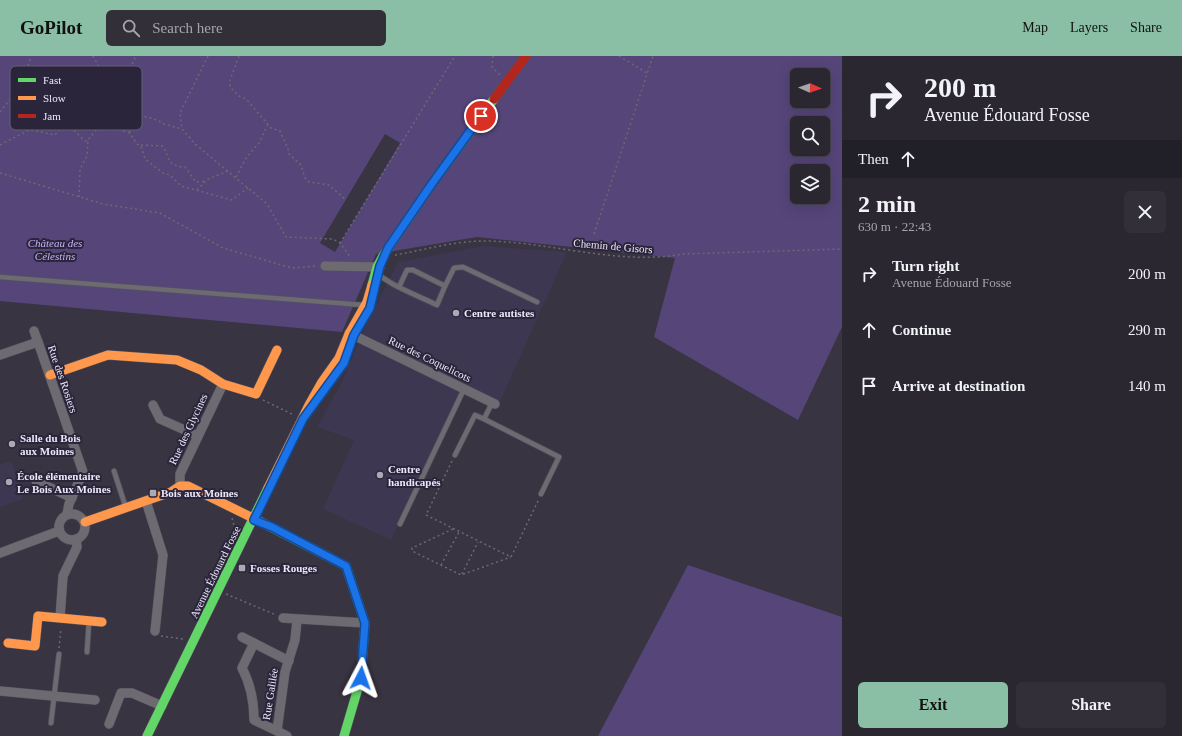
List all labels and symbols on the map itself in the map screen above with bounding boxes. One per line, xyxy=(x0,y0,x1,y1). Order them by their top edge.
legend xyxy=(10,66,142,130)
north arrow xyxy=(790,68,830,108)
text: Fast xyxy=(43,74,61,86)
text: Slow xyxy=(43,92,66,104)
pin xyxy=(464,99,498,133)
text: Jam xyxy=(43,110,61,122)
park label: Château des Célestins xyxy=(28,237,82,262)
street label: Chemin de Gisors xyxy=(573,237,653,255)
place label: Centre autistes xyxy=(464,307,535,319)
marker: Centre autistes xyxy=(451,308,461,318)
street label: Rue des Coquelicots xyxy=(387,334,473,384)
street label: Rue des Rosiers xyxy=(46,344,80,414)
street label: Rue des Glycines xyxy=(166,392,210,466)
place label: Salle du Bois aux Moines xyxy=(20,432,81,457)
marker: Salle du Bois aux Moines xyxy=(7,439,17,449)
place label: Centre handicapés xyxy=(388,463,441,488)
place label: École élémentaire Le Bois Aux Moines xyxy=(17,470,112,495)
marker: Centre handicapés xyxy=(375,470,385,480)
marker: École élémentaire Le Bois Aux Moines xyxy=(4,477,14,487)
place label: Bois aux Moines xyxy=(161,487,239,499)
marker: Bois aux Moines xyxy=(148,488,158,498)
street label: Avenue Édouard Fosse xyxy=(187,524,243,620)
place label: Fosses Rouges xyxy=(250,562,318,574)
marker: Fosses Rouges xyxy=(237,563,247,573)
position arrow xyxy=(340,657,382,699)
street label: Rue Galilée xyxy=(260,667,280,721)

